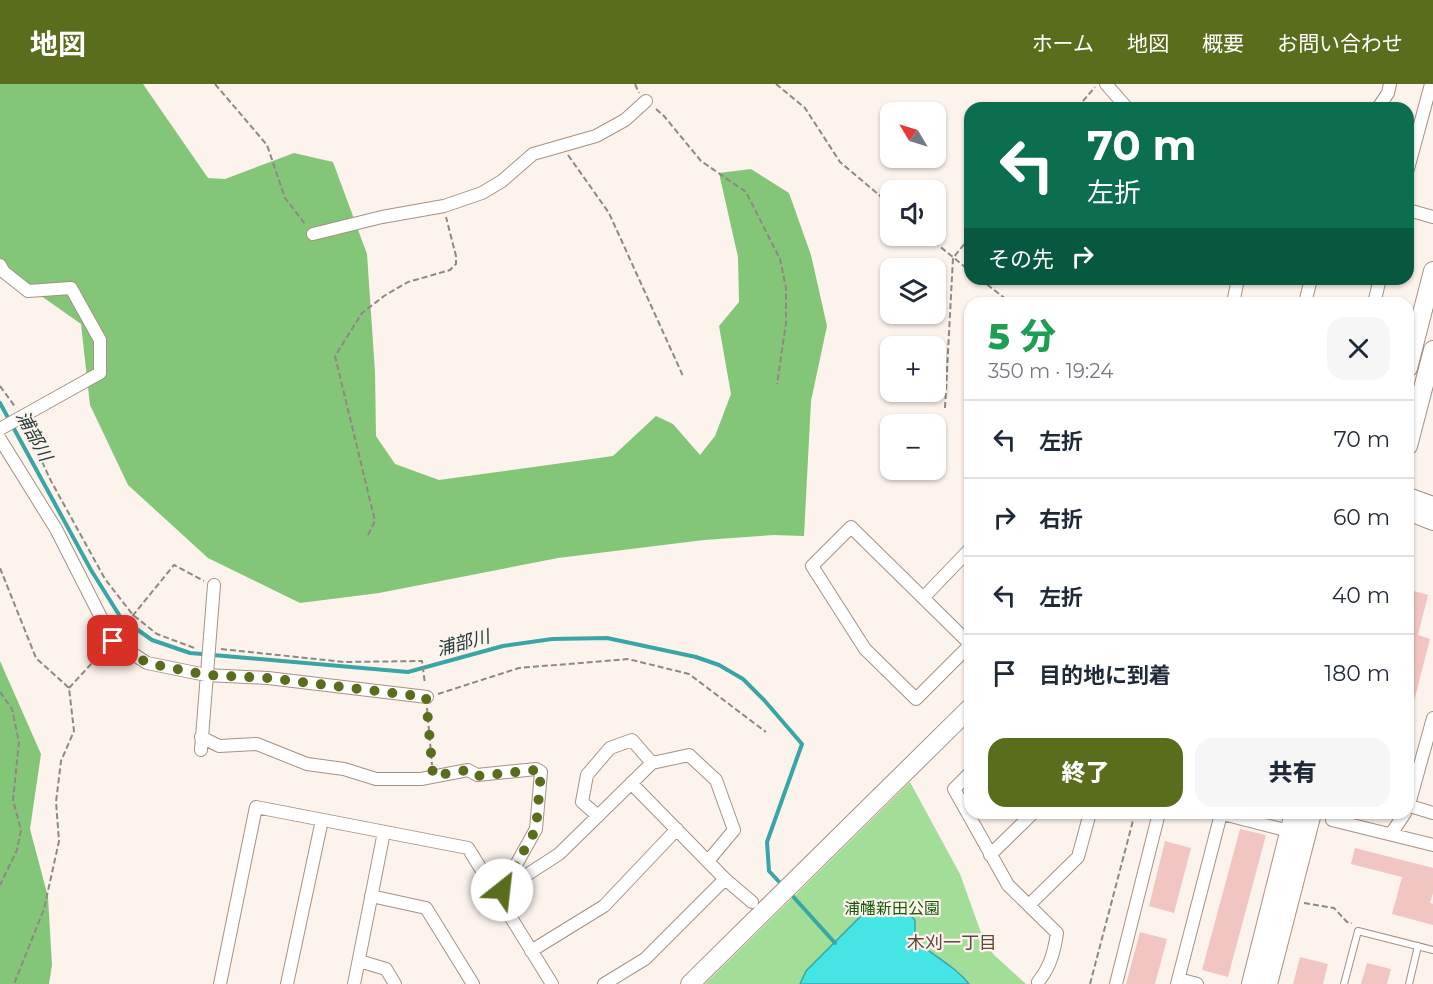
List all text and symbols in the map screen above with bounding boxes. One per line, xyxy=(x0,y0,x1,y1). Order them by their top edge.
text: 地図 xyxy=(30,27,86,61)
text: ホーム xyxy=(1032,31,1094,56)
text: 地図 xyxy=(1127,31,1169,56)
text: 概要 xyxy=(1202,31,1244,56)
text: お問い合わせ xyxy=(1277,31,1403,56)
north arrow xyxy=(880,102,946,168)
map controls xyxy=(880,102,946,480)
text: 70 m xyxy=(1087,119,1197,171)
icon: left xyxy=(988,126,1066,204)
text: 左折 xyxy=(1087,176,1141,209)
button: sound xyxy=(880,180,946,246)
icon: right xyxy=(1066,240,1099,273)
text: その先 xyxy=(988,246,1054,273)
button: layers xyxy=(880,258,946,324)
text: 5 分 xyxy=(988,314,1056,358)
button: close xyxy=(1327,317,1390,380)
button: + xyxy=(880,336,946,402)
text: 350 m · 19:24 xyxy=(988,359,1113,383)
water label: 浦部川 xyxy=(11,407,58,467)
button: − xyxy=(880,414,946,480)
icon: left xyxy=(988,423,1021,456)
text: 70 m xyxy=(1334,426,1390,453)
text: 左折 xyxy=(1039,428,1083,455)
icon: right xyxy=(988,501,1021,534)
text: 60 m xyxy=(1333,504,1390,531)
text: 右折 xyxy=(1039,506,1083,533)
icon: left xyxy=(988,579,1021,612)
text: 40 m xyxy=(1332,582,1390,609)
text: 左折 xyxy=(1039,584,1083,611)
pin xyxy=(87,615,138,666)
icon: arrive xyxy=(96,624,129,657)
water label: 浦部川 xyxy=(434,625,494,661)
icon: arrive xyxy=(988,657,1021,690)
text: 180 m xyxy=(1324,660,1390,687)
text: 目的地に到着 xyxy=(1039,662,1171,689)
button: 終了 xyxy=(988,738,1183,807)
button: 共有 xyxy=(1195,738,1390,807)
position arrow xyxy=(470,858,534,922)
park label: 浦幡新田公園 xyxy=(844,899,940,918)
district label: 木刈一丁目 xyxy=(907,932,997,954)

